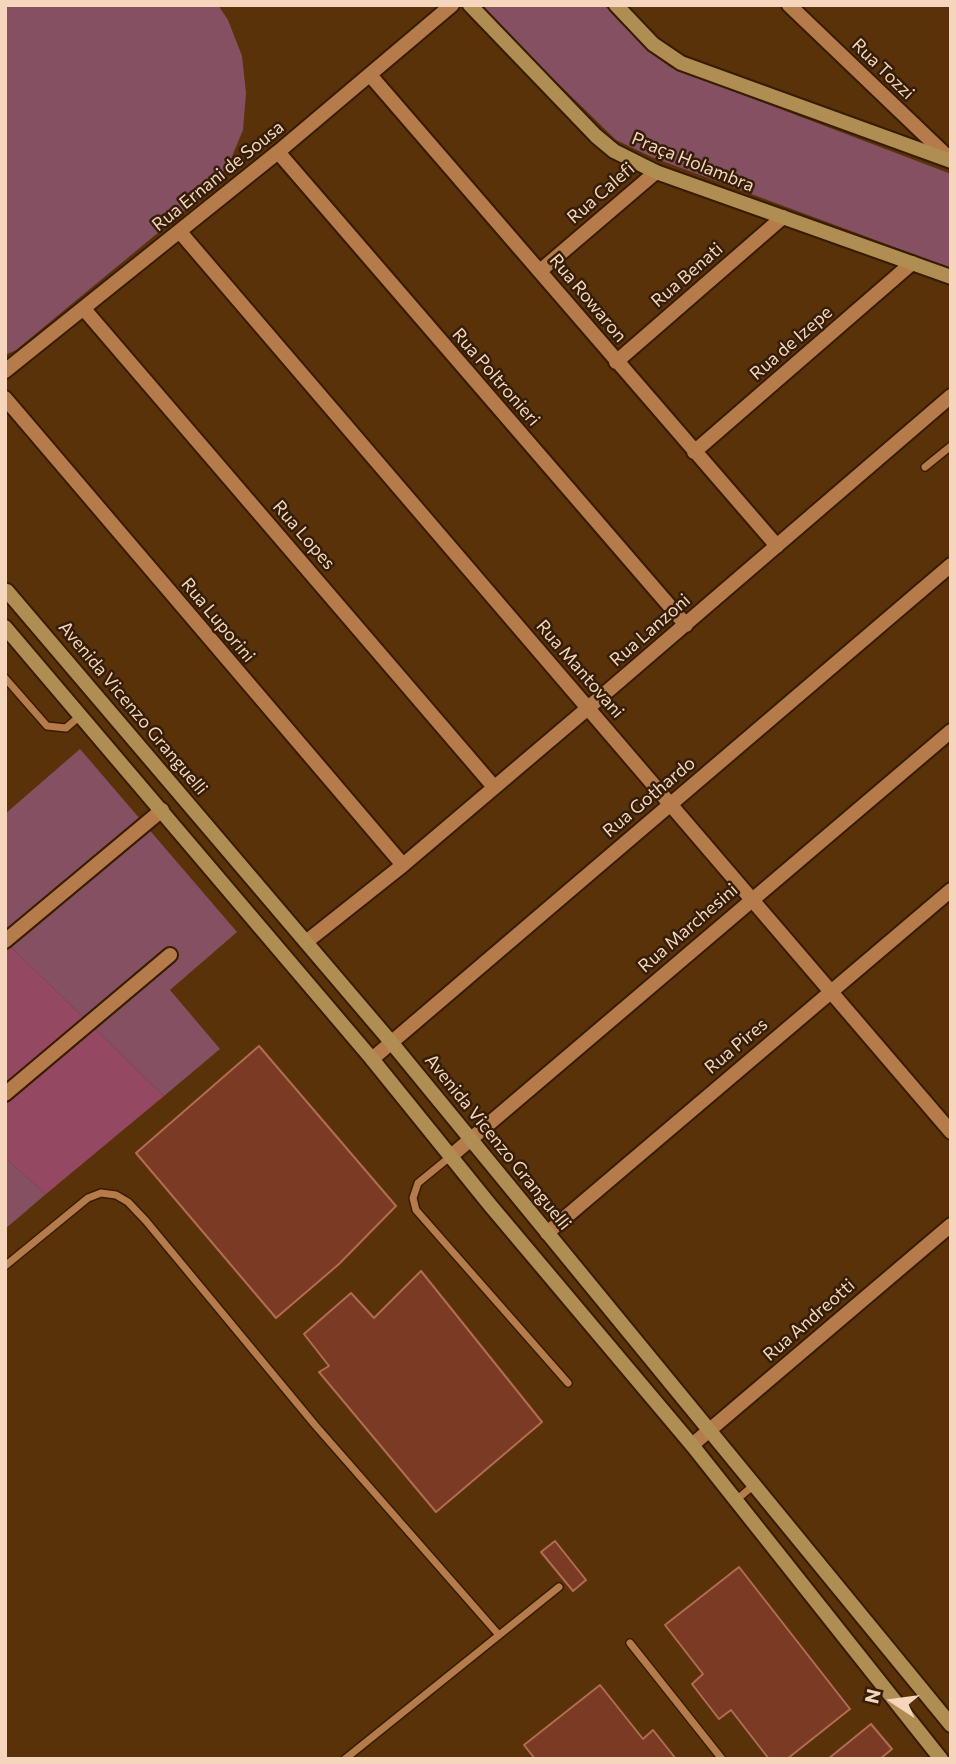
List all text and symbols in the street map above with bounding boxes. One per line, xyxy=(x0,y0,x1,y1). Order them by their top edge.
street label: Rua Tozzi xyxy=(847,34,919,104)
street label: Rua Ernani de Sousa xyxy=(148,116,288,236)
street label: Praça Holambra xyxy=(628,128,758,196)
street label: Rua Calefi xyxy=(563,158,639,228)
street label: Rua Benati xyxy=(647,238,727,312)
street label: Rua Rowaron xyxy=(545,250,631,346)
street label: Rua de Izepe xyxy=(745,301,837,385)
street label: Rua Poltronieri xyxy=(448,324,544,430)
street label: Rua Lopes xyxy=(268,496,340,574)
street label: Rua Luporini xyxy=(176,573,260,667)
street label: Rua Lanzoni xyxy=(605,589,695,671)
street label: Rua Mantovani xyxy=(532,616,628,722)
street label: Avenida Vicenzo Granguelli xyxy=(54,617,212,799)
street label: Rua Gothardo xyxy=(598,752,700,842)
street label: Rua Marchesini xyxy=(634,879,742,977)
street label: Rua Pires xyxy=(700,1014,772,1078)
street label: Avenida Vicenzo Granguelli xyxy=(420,1050,576,1234)
street label: Rua Andreotti xyxy=(759,1274,859,1366)
north arrow xyxy=(858,1666,928,1736)
text: N xyxy=(859,1687,885,1706)

